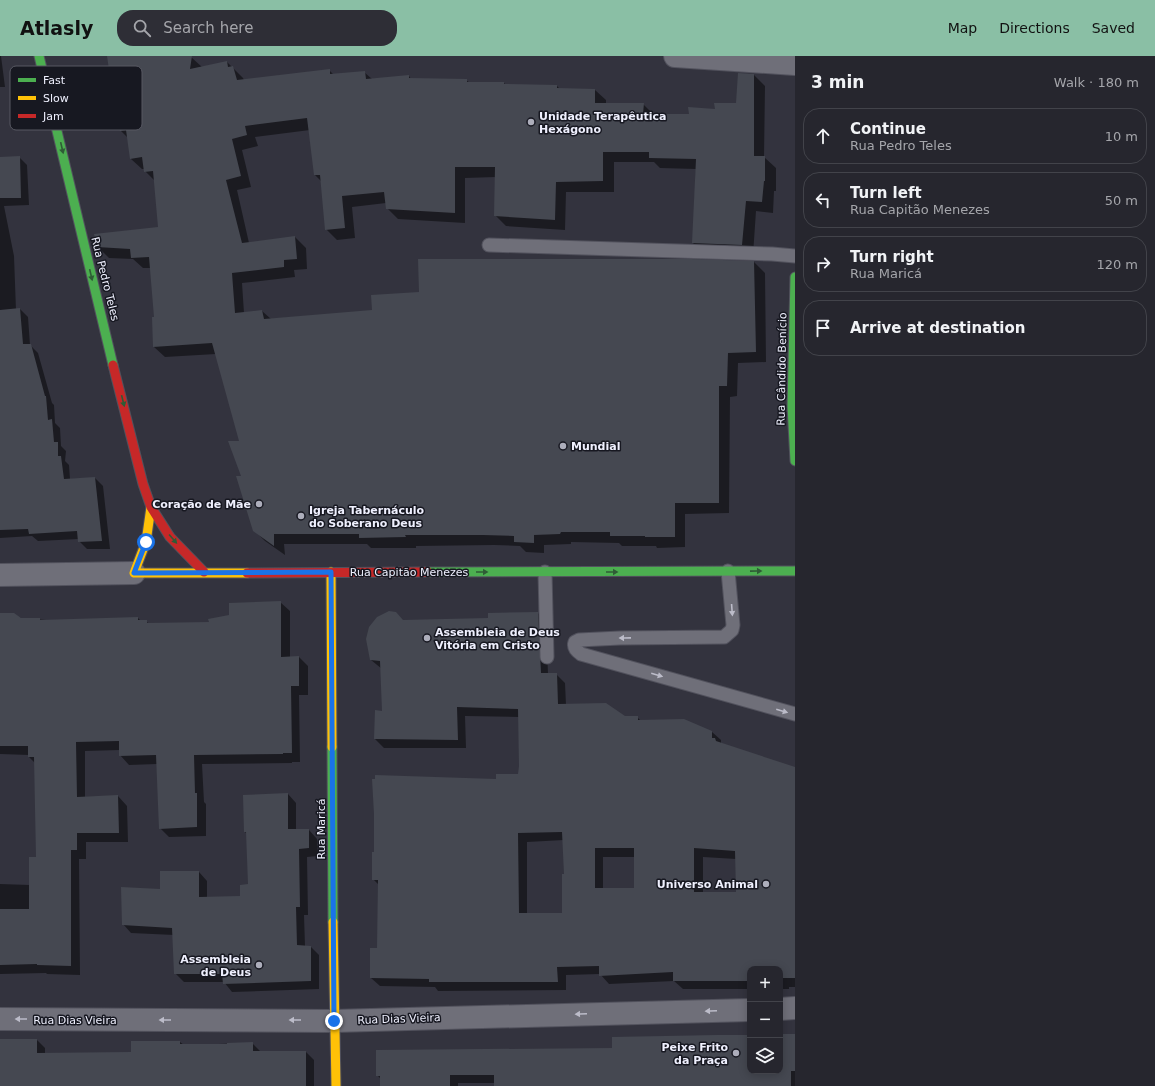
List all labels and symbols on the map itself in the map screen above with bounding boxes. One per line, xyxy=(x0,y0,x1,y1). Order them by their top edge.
legend xyxy=(10,66,142,130)
text: Fast xyxy=(43,74,66,87)
text: Slow xyxy=(43,92,69,105)
text: Jam xyxy=(42,110,64,123)
place label: Unidade Terapêutica Hexágono xyxy=(539,110,666,136)
marker: Unidade Terapêutica Hexágono xyxy=(526,117,536,127)
one-way arrow xyxy=(59,142,65,154)
street label: Rua Pedro Teles xyxy=(88,236,122,323)
one-way arrow xyxy=(88,269,94,281)
street label: Rua Cândido Benício xyxy=(775,312,789,426)
one-way arrow xyxy=(120,395,126,407)
place label: Mundial xyxy=(571,440,620,453)
marker: Mundial xyxy=(558,441,568,451)
place label: Coração de Mãe xyxy=(152,498,251,511)
marker: Coração de Mãe xyxy=(254,499,264,509)
place label: Igreja Tabernáculo do Soberano Deus xyxy=(309,504,425,530)
marker: Igreja Tabernáculo do Soberano Deus xyxy=(296,511,306,521)
route start xyxy=(137,533,155,551)
one-way arrow xyxy=(168,534,177,545)
street label: Rua Capitão Menezes xyxy=(350,566,468,579)
one-way arrow xyxy=(750,568,763,574)
one-way arrow xyxy=(476,569,489,575)
one-way arrow xyxy=(606,569,619,575)
one-way arrow xyxy=(729,604,736,616)
place label: Assembleia de Deus Vitória em Cristo xyxy=(435,626,560,652)
marker: Assembleia de Deus Vitória em Cristo xyxy=(422,633,432,643)
one-way arrow xyxy=(618,635,631,641)
one-way arrow xyxy=(651,673,664,679)
one-way arrow xyxy=(777,708,789,714)
street label: Rua Maricá xyxy=(315,799,328,859)
place label: Universo Animal xyxy=(657,878,758,891)
marker: Universo Animal xyxy=(761,879,771,889)
place label: Assembleia de Deus xyxy=(180,953,251,979)
marker: Assembleia de Deus xyxy=(254,960,264,970)
one-way arrow xyxy=(705,1007,717,1014)
street label: Rua Dias Vieira xyxy=(357,1011,441,1027)
one-way arrow xyxy=(574,1011,587,1017)
route end xyxy=(325,1012,343,1030)
street label: Rua Dias Vieira xyxy=(33,1014,117,1027)
one-way arrow xyxy=(14,1016,27,1022)
one-way arrow xyxy=(158,1017,171,1023)
one-way arrow xyxy=(288,1017,301,1023)
place label: Peixe Frito da Praça xyxy=(662,1041,728,1067)
marker: Peixe Frito da Praça xyxy=(731,1048,741,1058)

